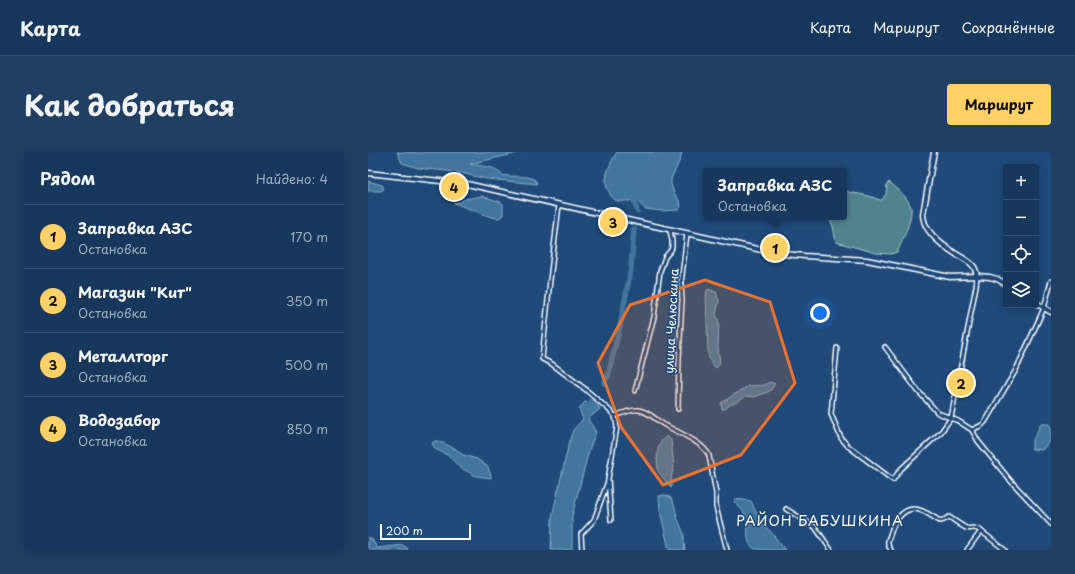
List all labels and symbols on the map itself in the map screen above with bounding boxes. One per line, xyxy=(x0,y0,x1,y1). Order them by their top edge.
pin: 4 xyxy=(441,172,467,202)
pin: 3 xyxy=(600,207,626,237)
pin: 1 xyxy=(762,233,788,263)
street label: улица Челюскина xyxy=(659,267,683,374)
your location xyxy=(810,303,830,323)
pin: 2 xyxy=(948,368,974,398)
district label: РАЙОН БАБУШКИНА xyxy=(736,510,904,531)
scale bar xyxy=(380,522,471,541)

